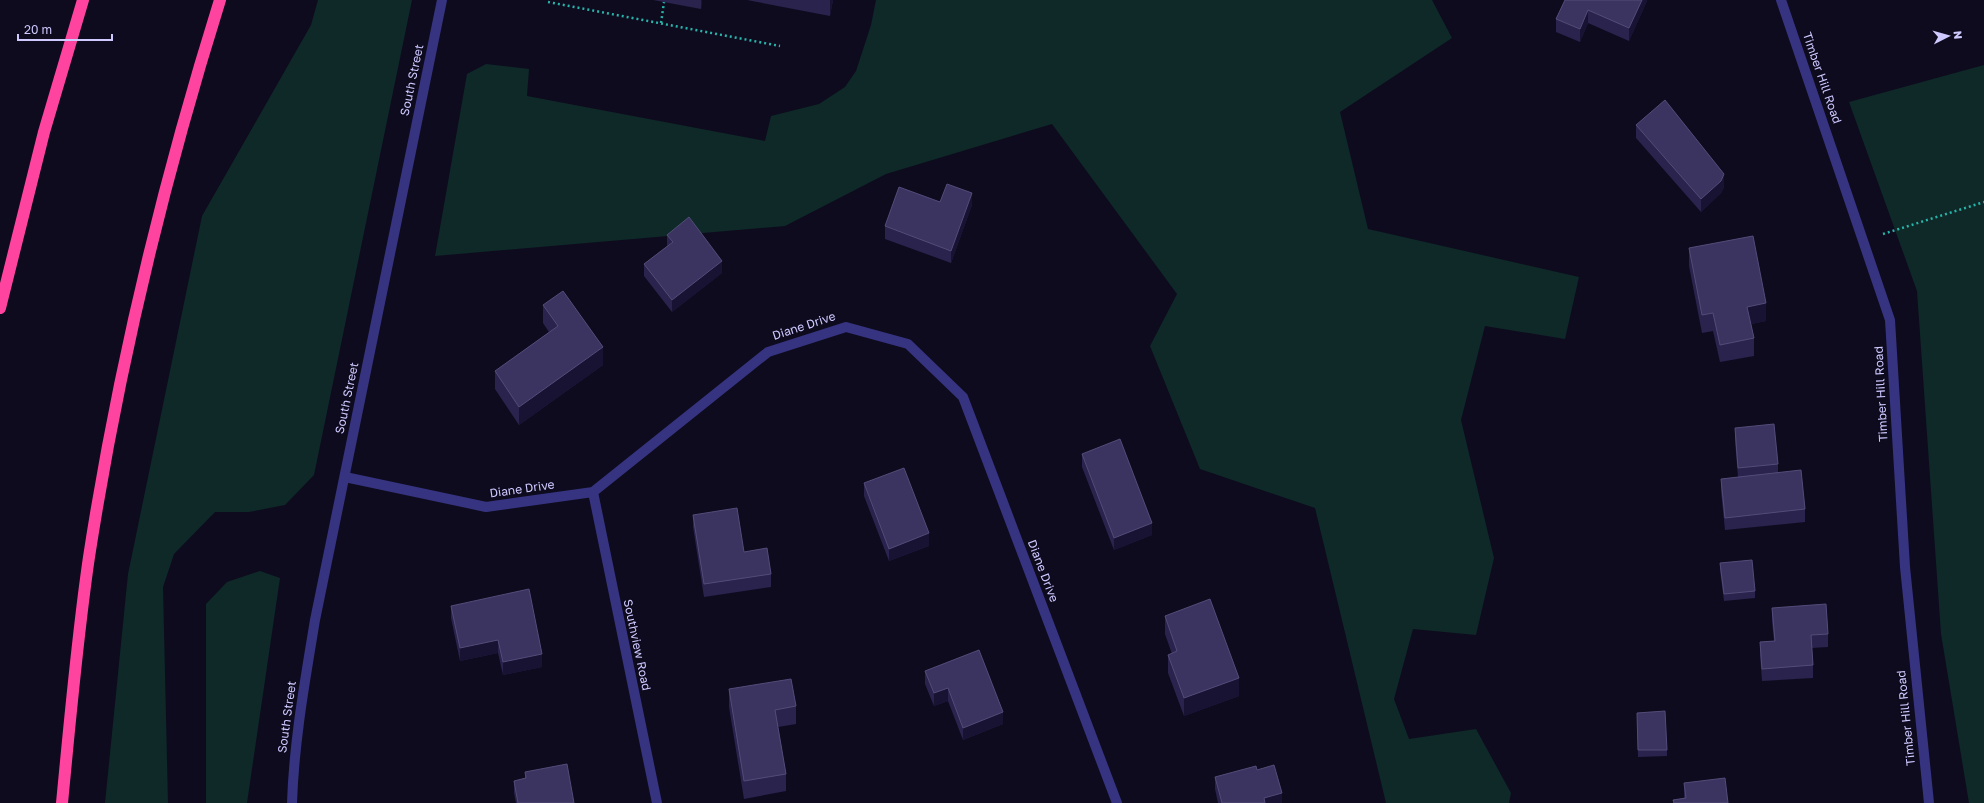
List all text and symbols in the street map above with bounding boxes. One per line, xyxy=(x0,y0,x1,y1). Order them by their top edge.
scale bar xyxy=(18,16,112,42)
north arrow xyxy=(1928,16,1968,56)
text: 20 m xyxy=(24,22,52,37)
street label: Timber Hill Road xyxy=(1800,30,1845,126)
text: N xyxy=(1952,30,1965,40)
street label: South Street xyxy=(397,43,426,117)
street label: Diane Drive xyxy=(770,308,837,343)
street label: Timber Hill Road xyxy=(1871,346,1890,442)
street label: South Street xyxy=(332,361,361,435)
street label: Diane Drive xyxy=(488,477,555,500)
street label: Diane Drive xyxy=(1025,538,1062,604)
street label: Southview Road xyxy=(620,598,654,692)
street label: Timber Hill Road xyxy=(1893,670,1918,766)
street label: South Street xyxy=(274,680,299,754)

